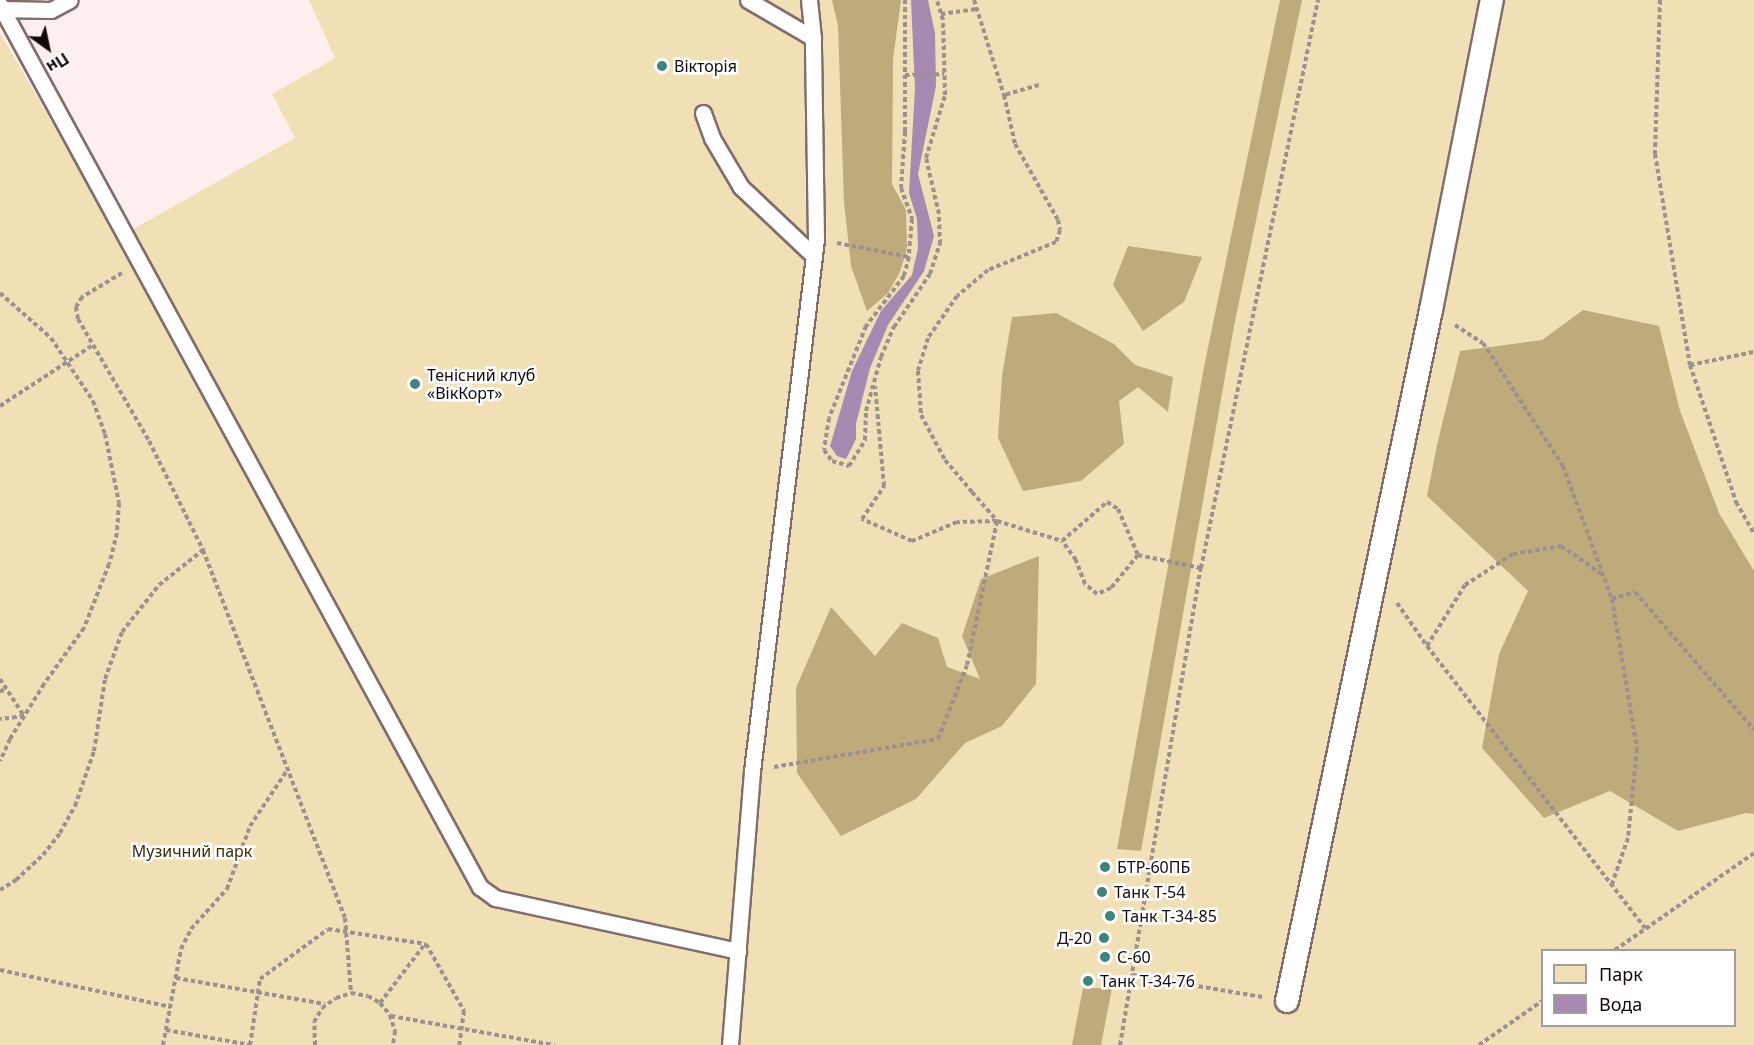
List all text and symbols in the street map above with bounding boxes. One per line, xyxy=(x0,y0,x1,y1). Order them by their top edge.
north arrow xyxy=(18,18,78,78)
text: Пн xyxy=(42,48,73,78)
place label: Вікторія xyxy=(674,56,737,76)
marker: Вікторія xyxy=(655,59,669,73)
place label: Тенісний клуб «ВікКорт» xyxy=(427,365,535,403)
marker: Тенісний клуб «ВікКорт» xyxy=(408,377,422,391)
park label: Музичний парк xyxy=(132,841,252,861)
place label: БТР-60ПБ xyxy=(1117,857,1190,877)
marker: БТР-60ПБ xyxy=(1098,860,1112,874)
place label: Танк Т-54 xyxy=(1114,882,1185,902)
marker: Танк Т-54 xyxy=(1095,885,1109,899)
place label: Танк Т-34-85 xyxy=(1122,906,1217,926)
marker: Танк Т-34-85 xyxy=(1103,909,1117,923)
place label: Д-20 xyxy=(1057,928,1092,948)
marker: Д-20 xyxy=(1097,931,1111,945)
place label: С-60 xyxy=(1117,947,1151,967)
legend xyxy=(1541,949,1736,1027)
marker: С-60 xyxy=(1098,950,1112,964)
text: Парк xyxy=(1599,962,1643,986)
place label: Танк Т-34-76 xyxy=(1100,971,1195,991)
marker: Танк Т-34-76 xyxy=(1081,974,1095,988)
text: Вода xyxy=(1599,992,1642,1016)

